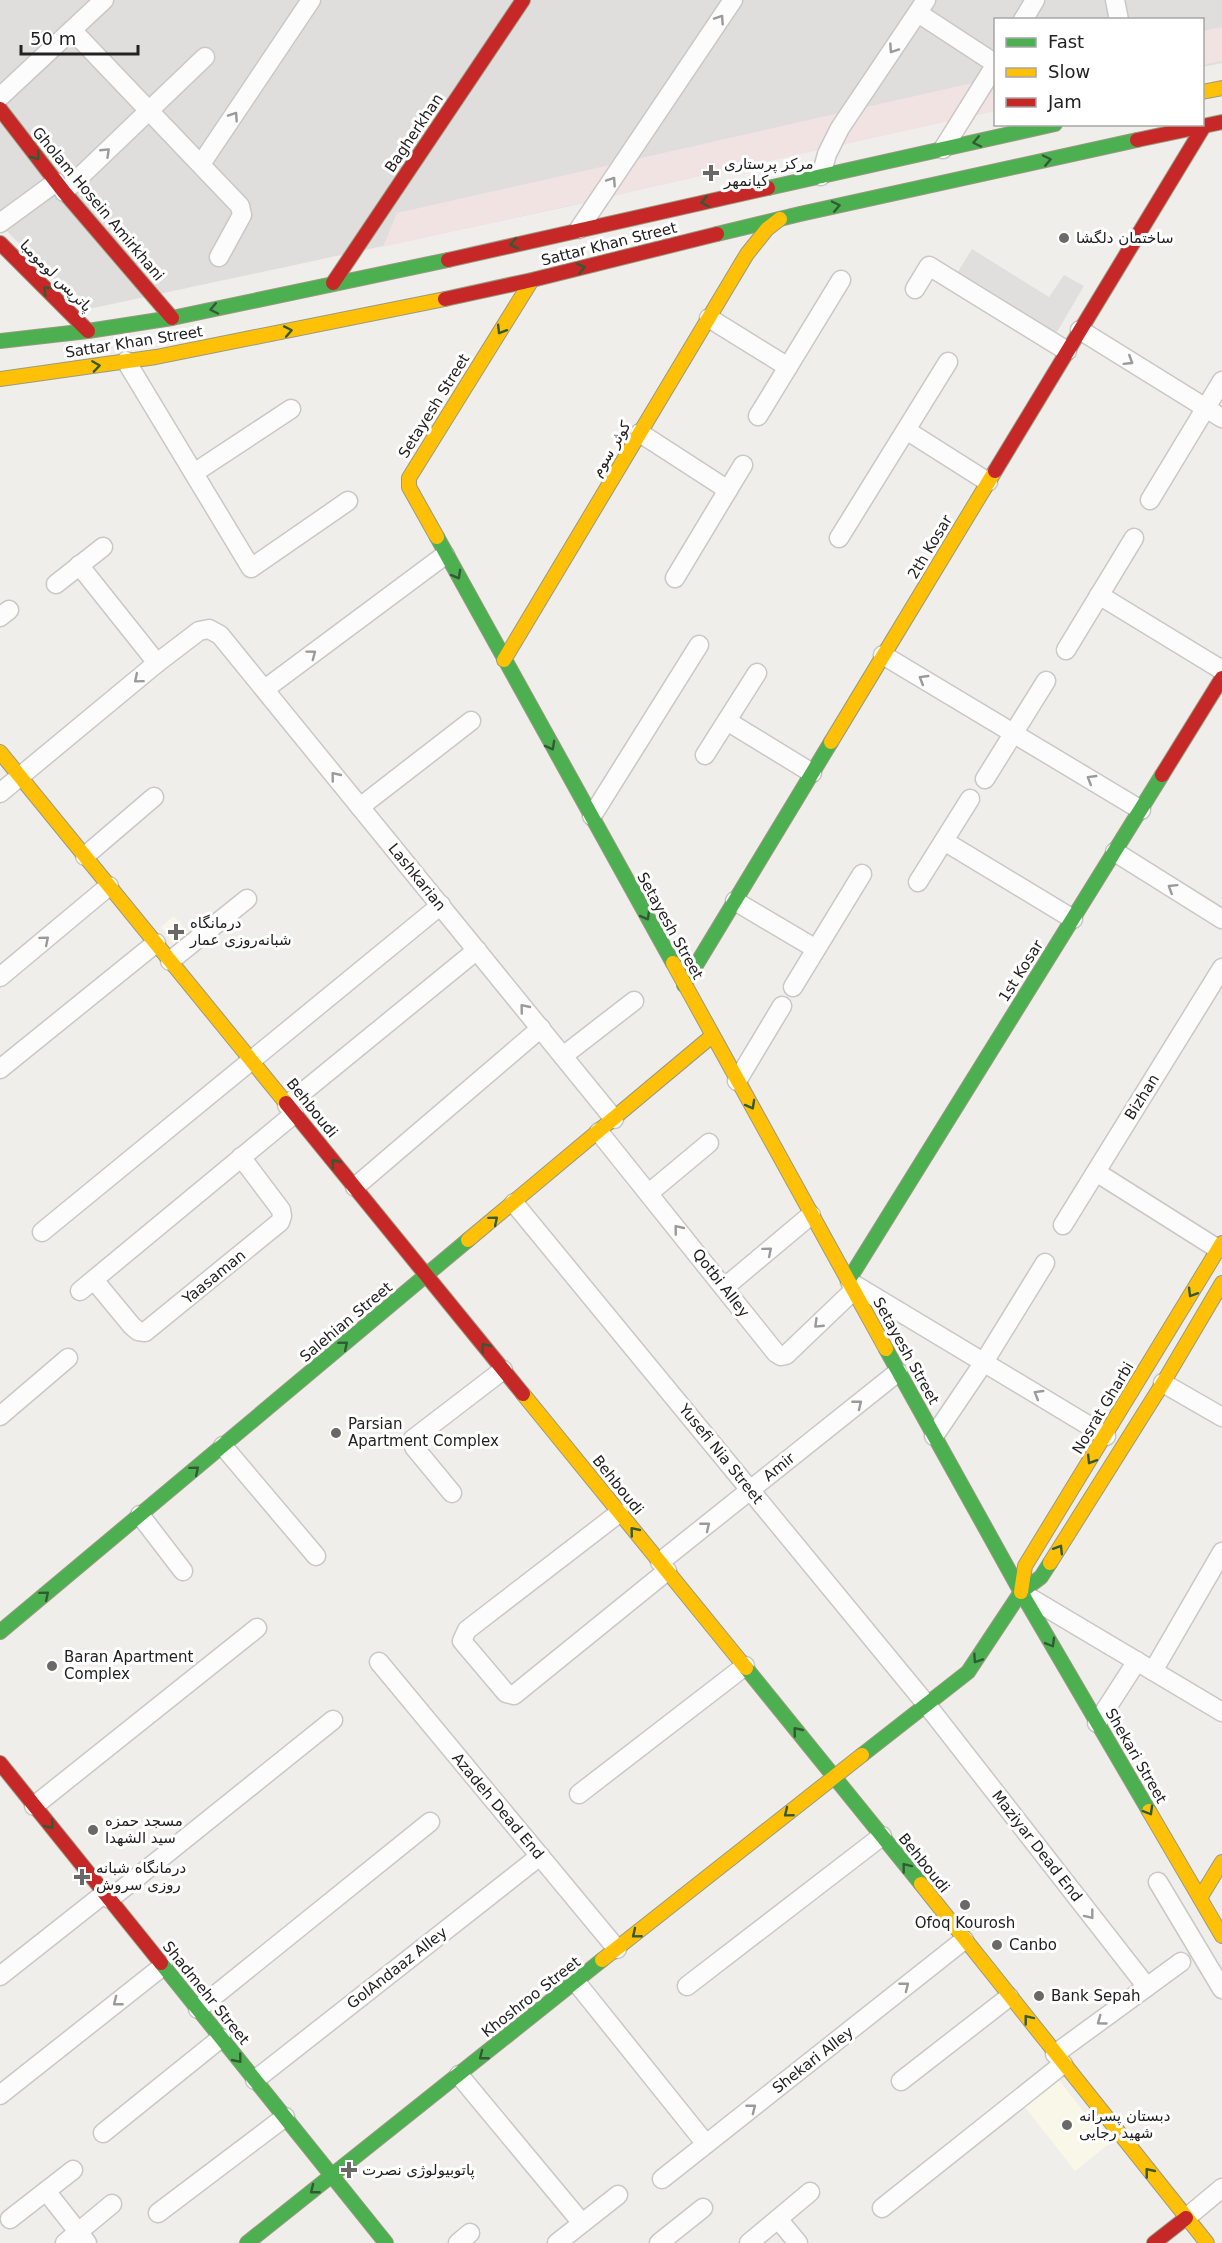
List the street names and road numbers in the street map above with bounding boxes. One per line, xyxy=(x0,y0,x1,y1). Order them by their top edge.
street label: Bagherkhan xyxy=(381,90,447,176)
street label: Gholam Hosein Amirkhani xyxy=(28,123,168,285)
street label: Sattar Khan Street xyxy=(539,218,679,270)
street label: پاتریس لومومبا xyxy=(16,236,96,316)
street label: Sattar Khan Street xyxy=(64,322,204,362)
street label: Setayesh Street xyxy=(395,350,473,461)
street label: کوثر سوم xyxy=(587,417,635,480)
street label: 2th Kosar xyxy=(904,511,956,582)
street label: Lashkarian xyxy=(384,840,450,914)
street label: Setayesh Street xyxy=(633,869,707,983)
street label: 1st Kosar xyxy=(995,936,1047,1005)
street label: Bizhan xyxy=(1121,1071,1163,1123)
street label: Behboudi xyxy=(283,1075,341,1141)
street label: Qotbi Alley xyxy=(689,1245,753,1321)
street label: Yaasaman xyxy=(178,1246,249,1308)
street label: Salehian Street xyxy=(296,1278,396,1366)
street label: Setayesh Street xyxy=(869,1294,943,1408)
street label: Nosrat Gharbi xyxy=(1068,1359,1138,1457)
street label: Yusefi Nia Street xyxy=(675,1400,767,1508)
street label: Amir xyxy=(760,1448,799,1485)
street label: Behboudi xyxy=(589,1452,647,1518)
street label: Shekari Street xyxy=(1102,1705,1170,1807)
street label: Azadeh Dead End xyxy=(448,1749,548,1863)
street label: Maziyar Dead End xyxy=(988,1787,1086,1905)
street label: Behboudi xyxy=(895,1830,953,1896)
street label: GolAndaaz Alley xyxy=(343,1923,451,2013)
street label: Shadmehr Street xyxy=(159,1938,253,2048)
street label: Khoshroo Street xyxy=(478,1953,584,2041)
street label: Shekari Alley xyxy=(769,2023,857,2097)

